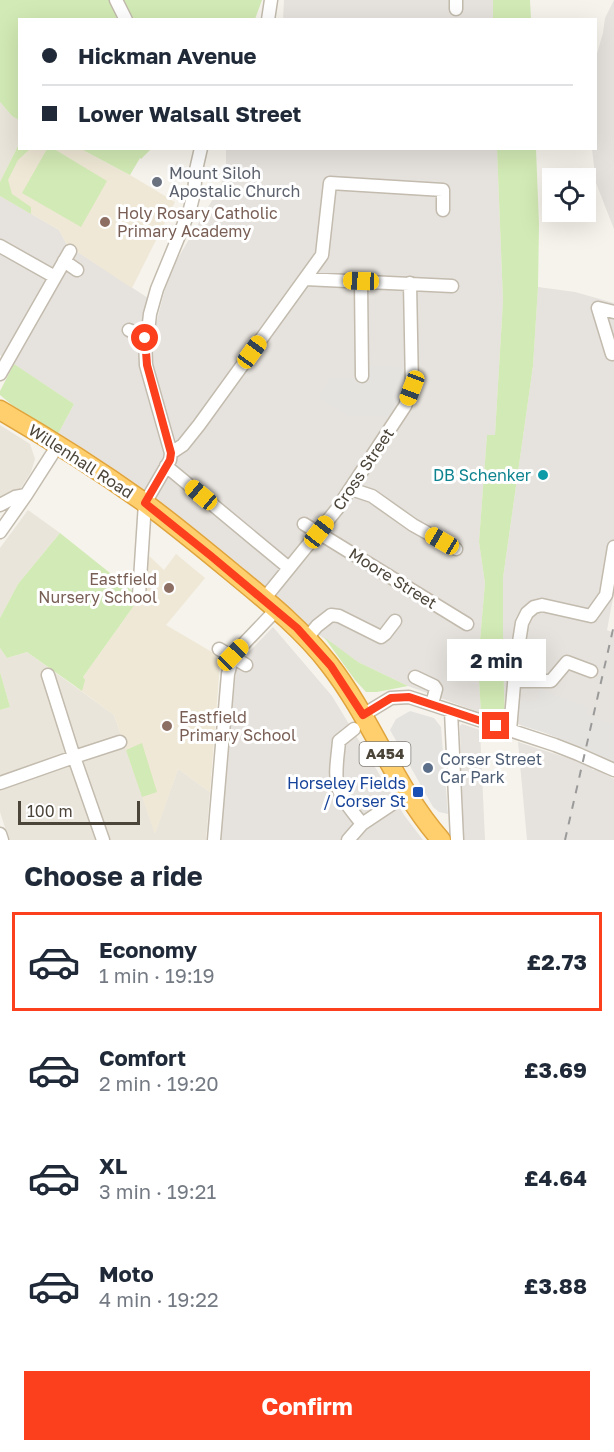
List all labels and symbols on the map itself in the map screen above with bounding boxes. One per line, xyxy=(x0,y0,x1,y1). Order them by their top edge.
place label: Mount Siloh Apostalic Church xyxy=(169,163,300,201)
marker: Mount Siloh Apostalic Church xyxy=(150,175,164,189)
place label: Holy Rosary Catholic Primary Academy xyxy=(117,203,278,241)
marker: Holy Rosary Catholic Primary Academy xyxy=(98,215,112,229)
car xyxy=(343,271,379,291)
route start xyxy=(131,324,158,351)
car xyxy=(234,332,270,372)
car xyxy=(397,368,427,408)
street label: Willenhall Road xyxy=(25,420,137,502)
street label: Cross Street xyxy=(328,424,398,514)
place label: DB Schenker xyxy=(433,465,531,485)
marker: DB Schenker xyxy=(536,468,550,482)
car xyxy=(181,477,221,513)
car xyxy=(301,512,337,552)
car xyxy=(422,524,462,558)
street label: Moore Street xyxy=(345,543,441,613)
place label: Eastfield Nursery School xyxy=(38,569,157,607)
marker: Eastfield Nursery School xyxy=(162,581,176,595)
car xyxy=(214,636,252,674)
callout: 2 min xyxy=(446,639,546,681)
place label: Eastfield Primary School xyxy=(179,707,296,745)
route end xyxy=(482,712,509,739)
marker: Eastfield Primary School xyxy=(160,719,174,733)
road number: A454 xyxy=(360,742,410,766)
place label: Corser Street Car Park xyxy=(440,749,542,787)
marker: Corser Street Car Park xyxy=(421,761,435,775)
place label: Horseley Fields / Corser St xyxy=(287,773,406,811)
marker: Horseley Fields / Corser St xyxy=(411,785,425,799)
scale bar xyxy=(18,798,140,826)

